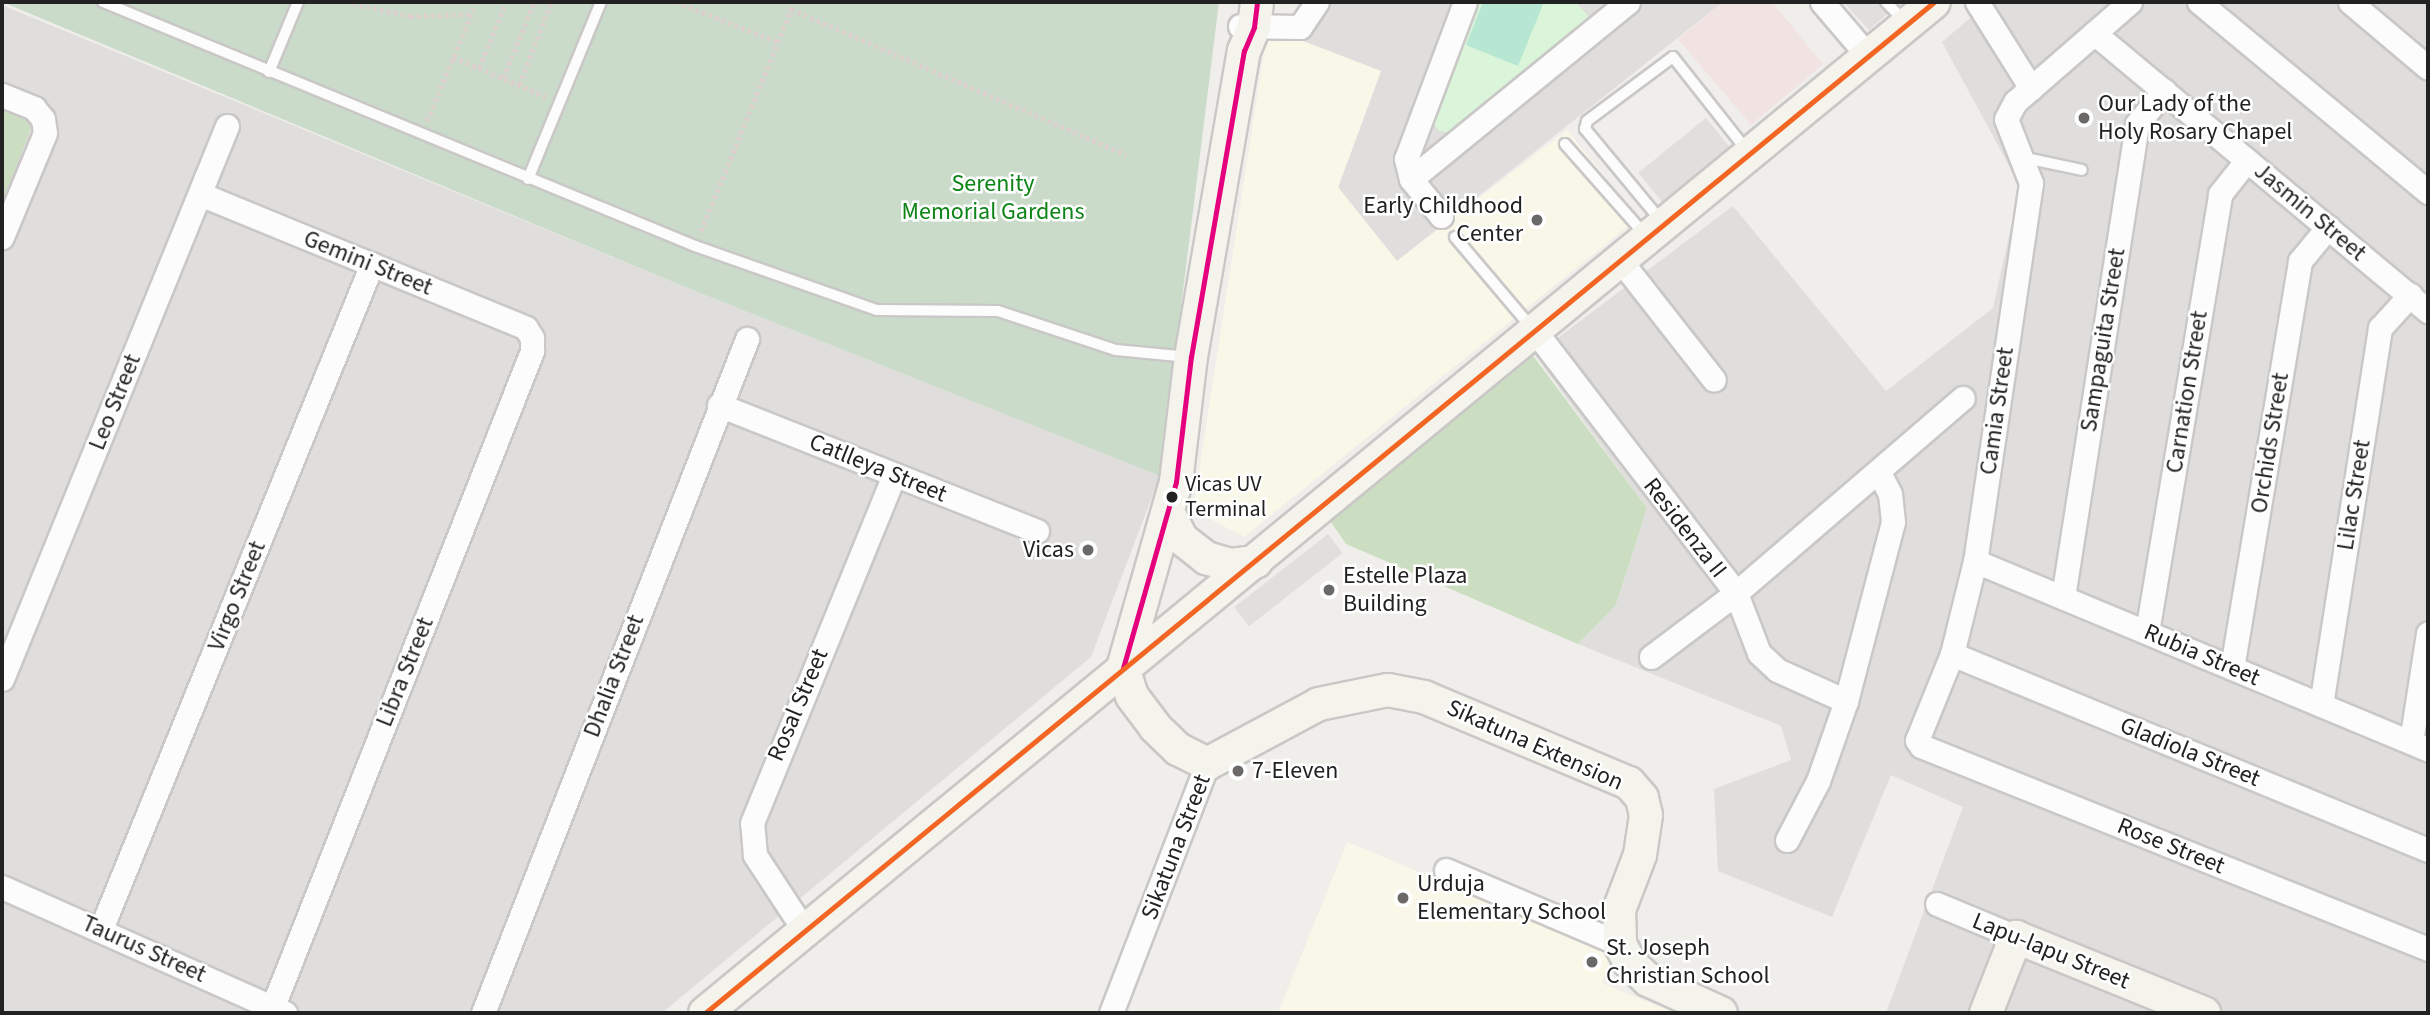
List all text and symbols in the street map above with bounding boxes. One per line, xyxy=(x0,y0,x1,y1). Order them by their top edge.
place label: Our Lady of the Holy Rosary Chapel xyxy=(2098,90,2292,146)
marker: Our Lady of the Holy Rosary Chapel xyxy=(2076,110,2092,126)
street label: Jasmin Street xyxy=(2248,157,2372,267)
park label: Serenity Memorial Gardens xyxy=(902,170,1084,226)
place label: Early Childhood Center xyxy=(1363,192,1523,248)
marker: Early Childhood Center xyxy=(1529,212,1545,228)
street label: Gemini Street xyxy=(299,224,437,302)
street label: Sampaguita Street xyxy=(2074,246,2132,434)
street label: Carnation Street xyxy=(2160,309,2214,475)
street label: Camia Street xyxy=(1974,345,2020,477)
street label: Leo Street xyxy=(83,350,147,454)
street label: Orchids Street xyxy=(2245,371,2295,515)
street label: Catlleya Street xyxy=(805,427,951,509)
street label: Lilac Street xyxy=(2331,438,2377,552)
place label: Vicas UV Terminal xyxy=(1185,471,1266,522)
street label: Residenza II xyxy=(1637,472,1733,584)
marker: Vicas UV Terminal xyxy=(1165,490,1179,504)
place label: Vicas xyxy=(1023,536,1074,564)
street label: Virgo Street xyxy=(202,537,272,655)
marker: Vicas xyxy=(1080,542,1096,558)
place label: Estelle Plaza Building xyxy=(1343,562,1467,618)
marker: Estelle Plaza Building xyxy=(1321,582,1337,598)
street label: Dhalia Street xyxy=(577,611,651,741)
street label: Libra Street xyxy=(370,613,440,731)
street label: Rubia Street xyxy=(2140,618,2264,692)
street label: Rosal Street xyxy=(761,644,835,766)
street label: Sikatuna Extension xyxy=(1442,693,1628,797)
street label: Gladiola Street xyxy=(2116,711,2264,793)
place label: 7-Eleven xyxy=(1252,757,1338,785)
marker: 7-Eleven xyxy=(1230,763,1246,779)
street label: Sikatuna Street xyxy=(1135,770,1217,924)
street label: Rose Street xyxy=(2113,811,2229,881)
place label: Urduja Elementary School xyxy=(1417,870,1606,926)
marker: Urduja Elementary School xyxy=(1395,890,1411,906)
street label: Lapu-lapu Street xyxy=(1968,906,2134,996)
street label: Taurus Street xyxy=(78,909,210,989)
place label: St. Joseph Christian School xyxy=(1606,934,1770,990)
marker: St. Joseph Christian School xyxy=(1584,954,1600,970)

